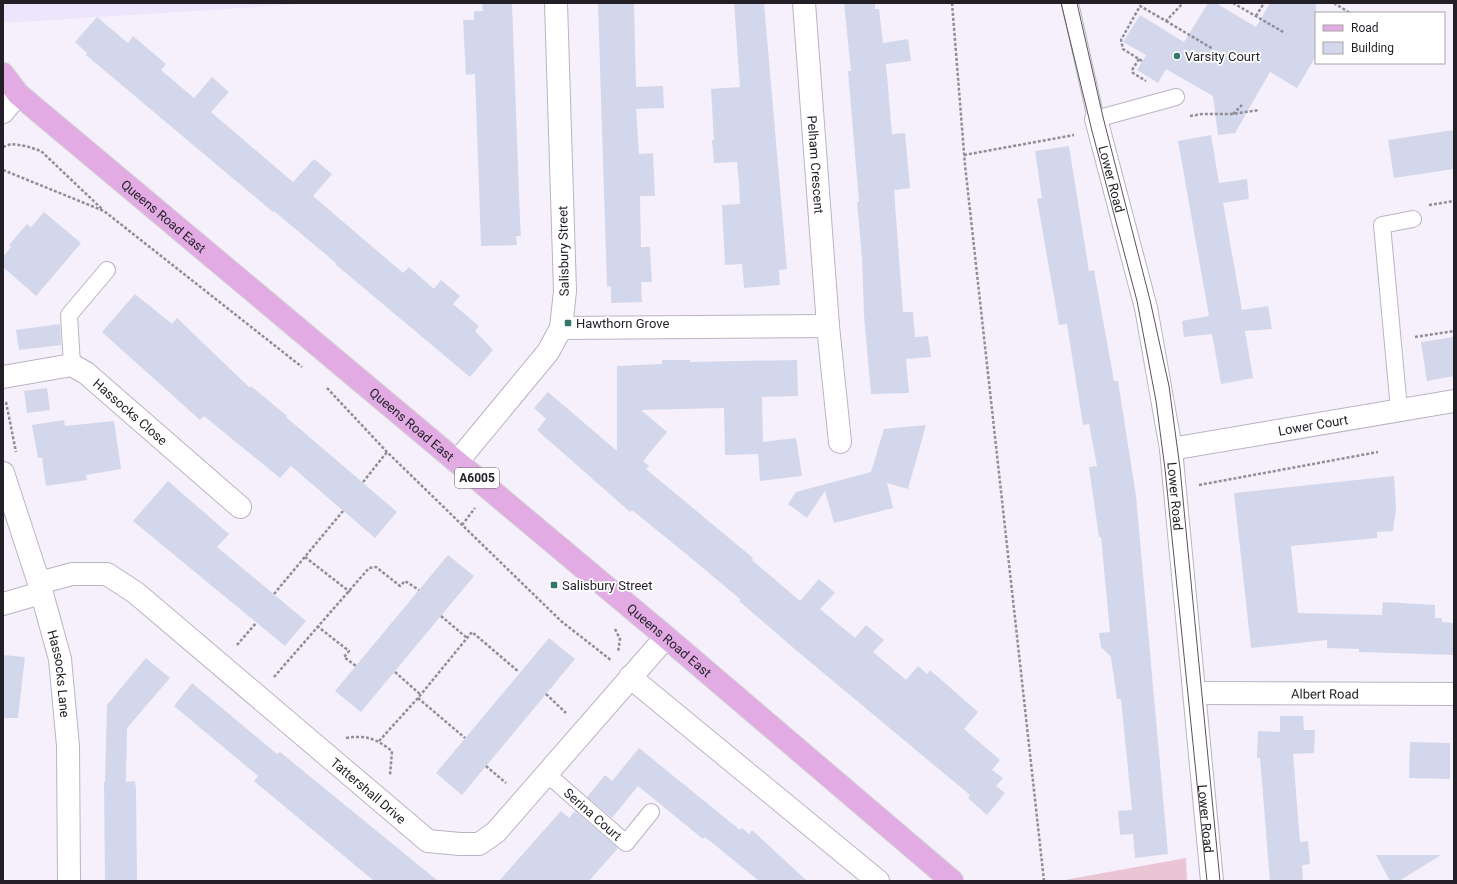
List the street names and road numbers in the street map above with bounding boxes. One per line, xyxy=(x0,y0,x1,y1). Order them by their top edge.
street label: Pelham Crescent xyxy=(804,115,827,214)
street label: Lower Road xyxy=(1095,144,1127,214)
street label: Queens Road East xyxy=(118,177,209,256)
street label: Salisbury Street xyxy=(555,206,572,296)
street label: Hassocks Close xyxy=(90,376,170,448)
street label: Queens Road East xyxy=(366,385,457,464)
street label: Lower Court xyxy=(1277,412,1349,439)
street label: Lower Road xyxy=(1164,461,1186,531)
road number: A6005 xyxy=(455,468,499,488)
street label: Queens Road East xyxy=(624,601,714,680)
street label: Hassocks Lane xyxy=(44,628,72,718)
street label: Albert Road xyxy=(1291,686,1359,702)
street label: Tattershall Drive xyxy=(328,755,409,827)
street label: Lower Road xyxy=(1195,784,1216,854)
street label: Serina Court xyxy=(561,785,625,844)

